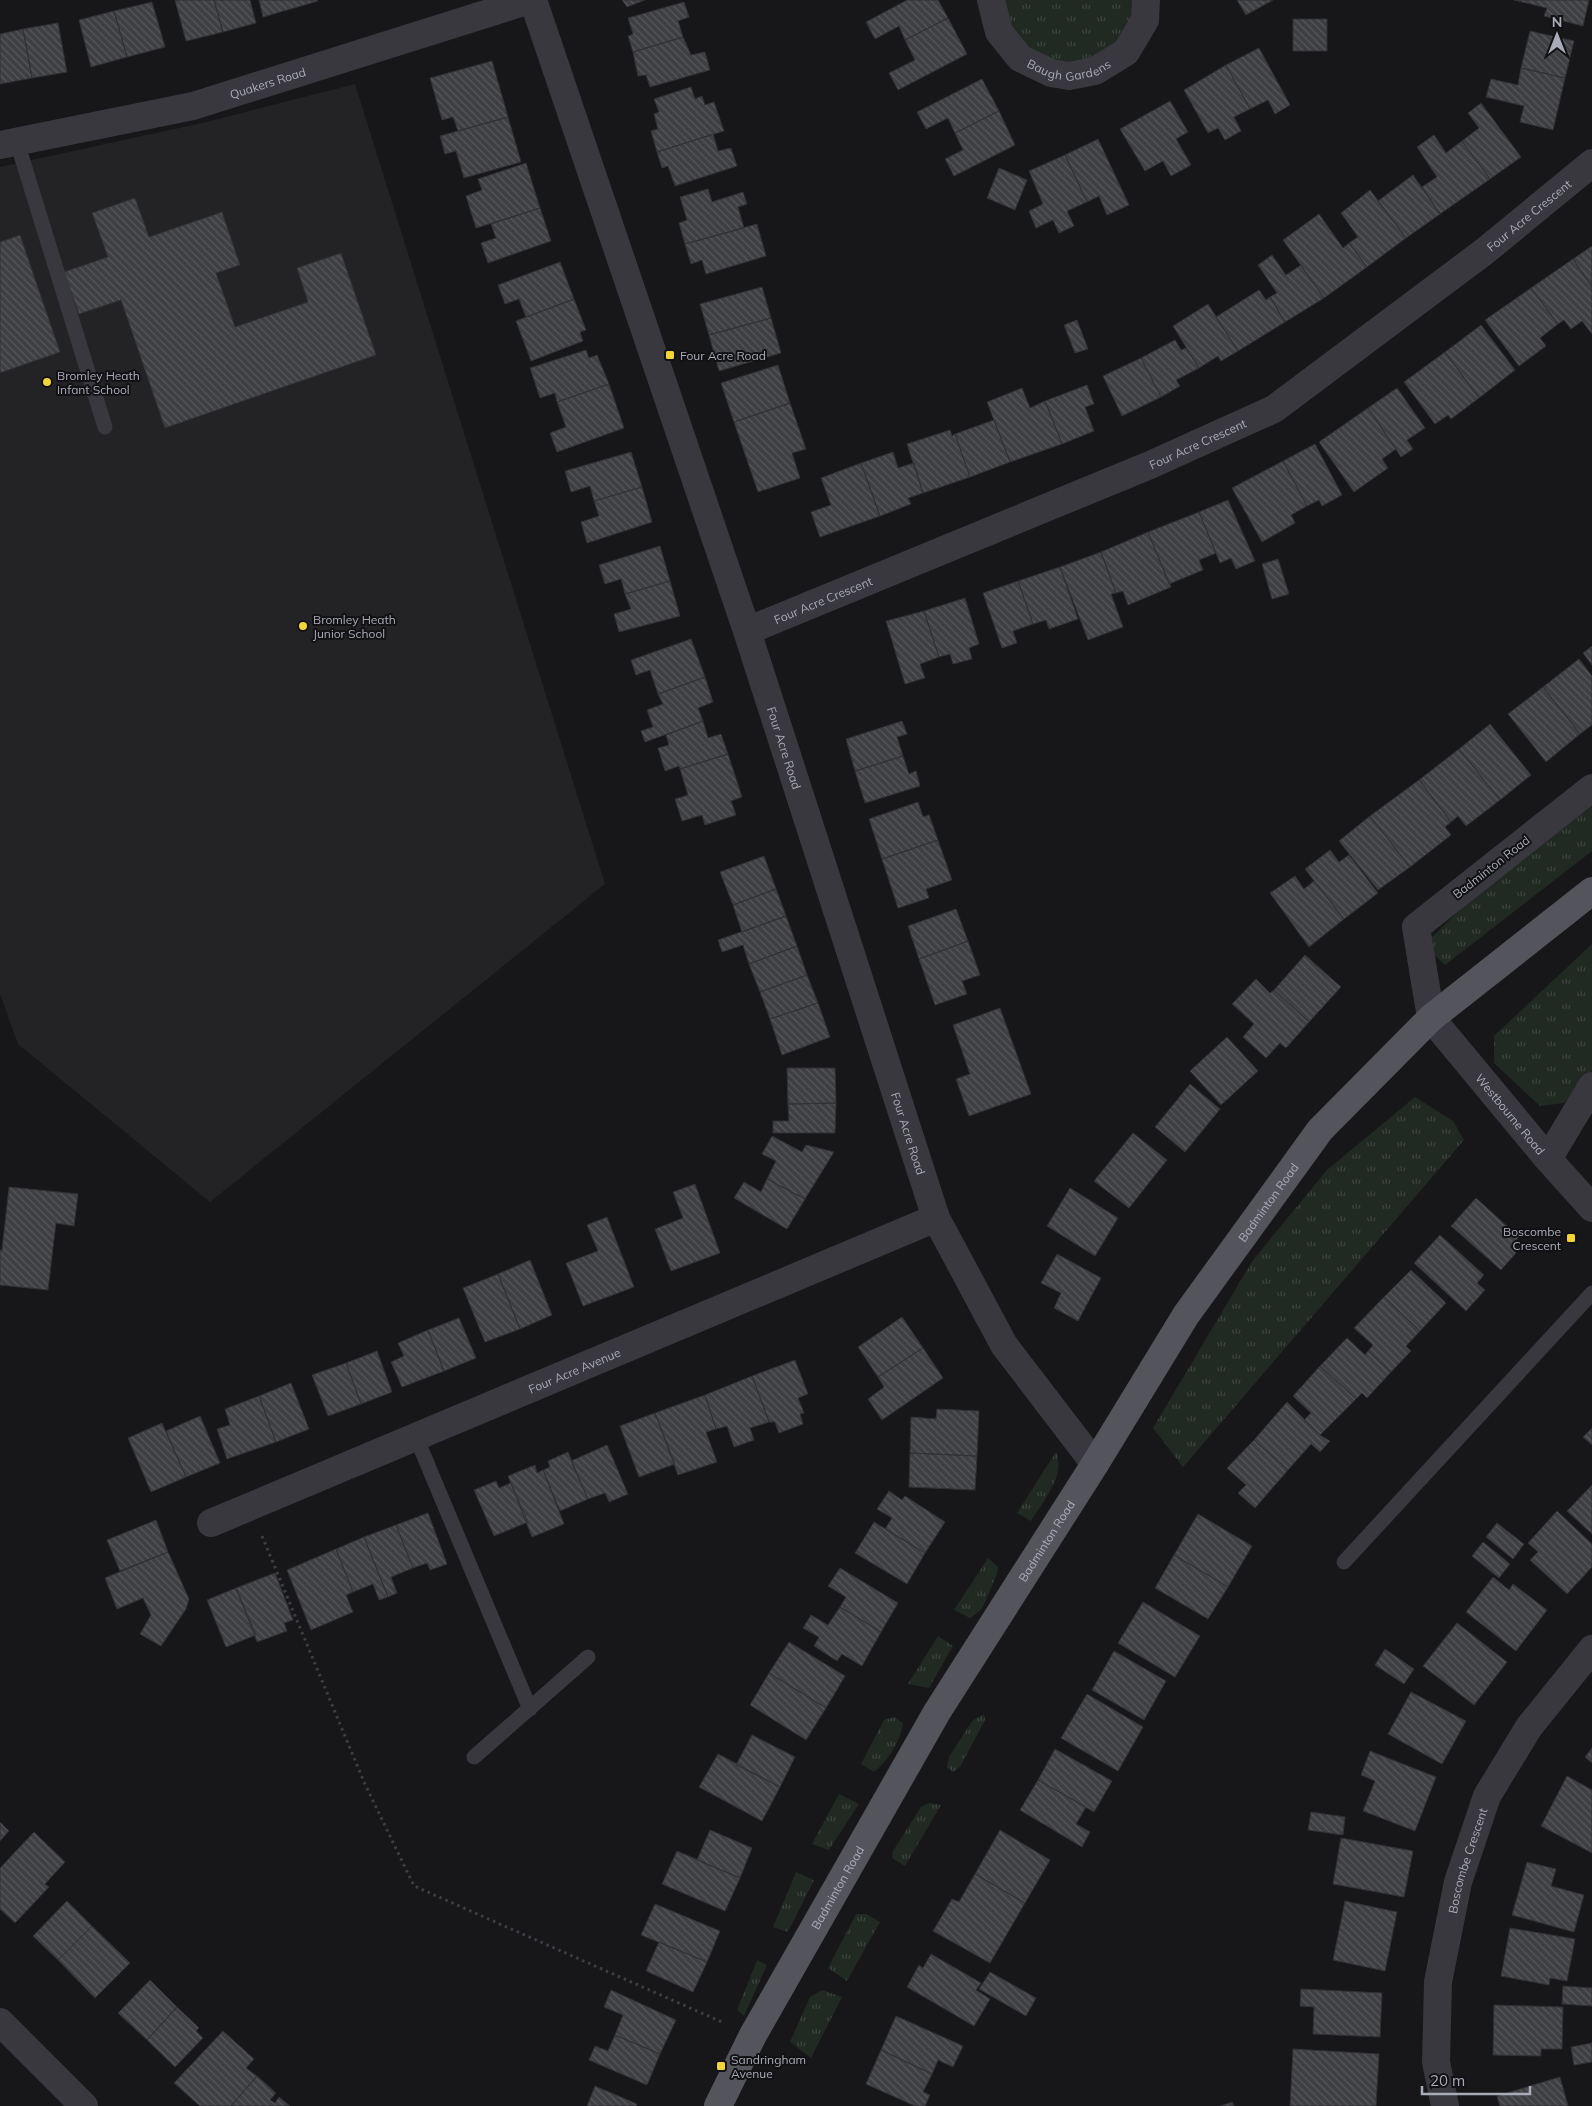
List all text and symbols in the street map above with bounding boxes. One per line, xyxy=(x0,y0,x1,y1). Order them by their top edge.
north arrow xyxy=(1532,10,1582,60)
text: N xyxy=(1552,13,1562,31)
street label: Baugh Gardens xyxy=(1026,51,1112,67)
text: Baugh Gardens xyxy=(1025,55,1113,84)
street label: Quakers Road xyxy=(228,64,307,102)
street label: Four Acre Crescent xyxy=(1483,176,1574,254)
place label: Four Acre Road xyxy=(680,348,766,363)
marker: Four Acre Road xyxy=(664,349,676,361)
place label: Bromley Heath Infant School xyxy=(57,368,140,397)
marker: Bromley Heath Infant School xyxy=(41,376,53,388)
street label: Four Acre Crescent xyxy=(1147,415,1248,472)
street label: Four Acre Crescent xyxy=(771,573,874,627)
place label: Bromley Heath Junior School xyxy=(313,612,396,641)
marker: Bromley Heath Junior School xyxy=(297,620,309,632)
street label: Four Acre Road xyxy=(764,705,805,791)
street label: Badminton Road xyxy=(1450,832,1532,902)
street label: Westbourne Road xyxy=(1473,1070,1548,1157)
street label: Four Acre Road xyxy=(888,1090,929,1176)
street label: Badminton Road xyxy=(1234,1160,1301,1244)
place label: Boscombe Crescent xyxy=(1503,1224,1561,1253)
marker: Boscombe Crescent xyxy=(1565,1232,1577,1244)
street label: Four Acre Avenue xyxy=(526,1344,622,1396)
street label: Badminton Road xyxy=(1015,1497,1078,1584)
street label: Boscombe Crescent xyxy=(1444,1806,1490,1915)
street label: Badminton Road xyxy=(807,1843,867,1932)
place label: Sandringham Avenue xyxy=(731,2052,806,2081)
marker: Sandringham Avenue xyxy=(715,2060,727,2072)
scale bar xyxy=(1422,2064,1530,2096)
text: 20 m xyxy=(1430,2071,1465,2090)

